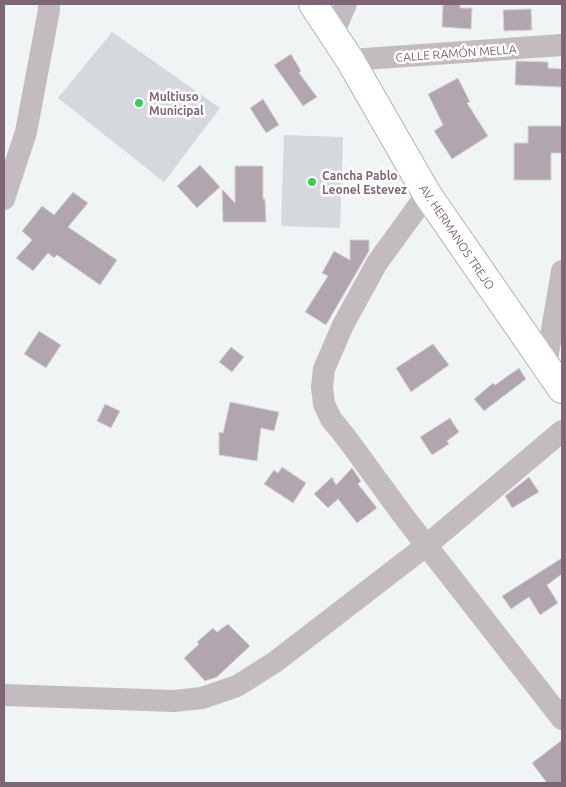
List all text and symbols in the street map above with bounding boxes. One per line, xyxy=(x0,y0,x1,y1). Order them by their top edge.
street label: CALLE RAMÓN MELLA xyxy=(395,42,517,64)
place label: Multiuso Municipal xyxy=(149,90,204,117)
marker: Multiuso Municipal xyxy=(133,97,145,109)
place label: Cancha Pablo Leonel Estevez xyxy=(322,169,407,196)
marker: Cancha Pablo Leonel Estevez xyxy=(306,176,318,188)
street label: AV. HERMANOS TREJO xyxy=(417,182,497,292)

